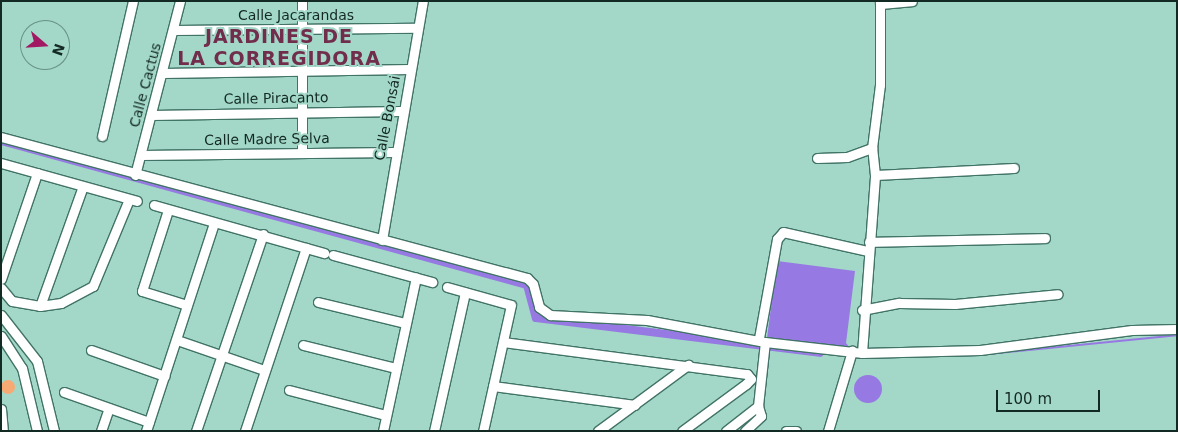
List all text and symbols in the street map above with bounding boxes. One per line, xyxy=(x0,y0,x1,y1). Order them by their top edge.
street label: Calle Jacarandas xyxy=(238,7,354,23)
north arrow xyxy=(20,20,70,70)
district label: JARDINES DE LA CORREGIDORA xyxy=(175,26,383,70)
text: N xyxy=(49,41,68,58)
street label: Calle Cactus xyxy=(126,41,164,129)
street label: Calle Bonsái xyxy=(371,74,403,162)
street label: Calle Piracanto xyxy=(223,89,329,107)
street label: Calle Madre Selva xyxy=(204,130,330,148)
scale bar xyxy=(998,380,1102,412)
text: 100 m xyxy=(1004,390,1052,408)

